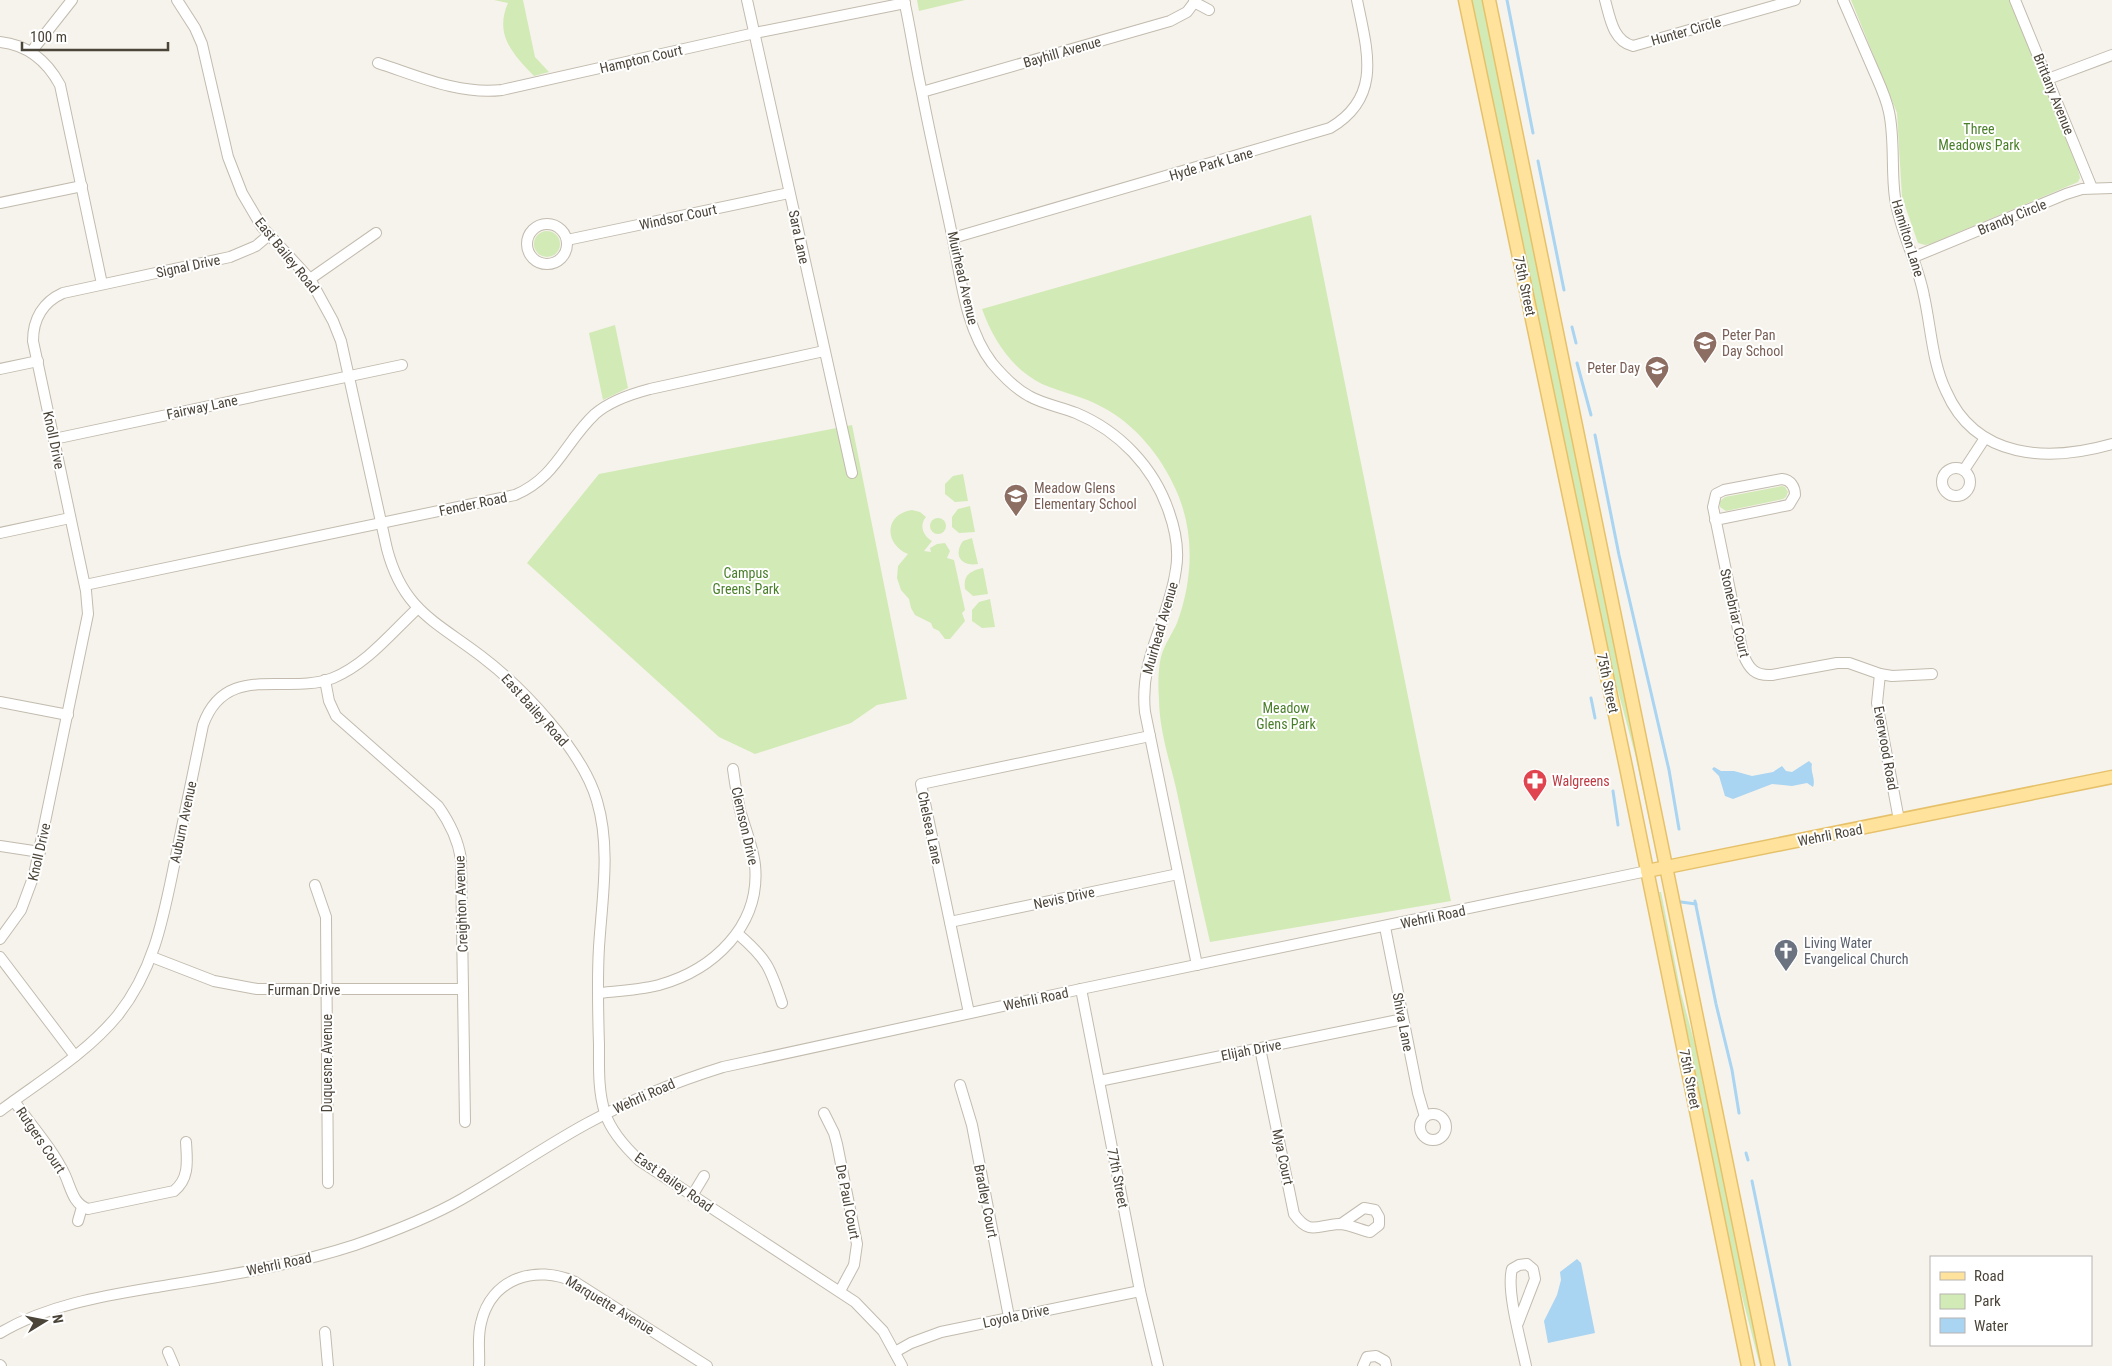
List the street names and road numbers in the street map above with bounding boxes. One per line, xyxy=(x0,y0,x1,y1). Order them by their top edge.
street label: Hunter Circle xyxy=(1649,13,1723,49)
street label: Bayhill Avenue xyxy=(1021,33,1103,71)
street label: Hampton Court xyxy=(598,42,684,76)
street label: Brittany Avenue xyxy=(2030,51,2078,137)
street label: Hyde Park Lane xyxy=(1167,144,1255,184)
street label: Brandy Circle xyxy=(1975,196,2049,238)
street label: Hamilton Lane xyxy=(1889,197,1927,279)
street label: Windsor Court xyxy=(638,201,718,233)
street label: Sara Lane xyxy=(785,209,813,266)
street label: East Bailey Road xyxy=(252,214,322,296)
street label: Muirhead Avenue xyxy=(944,230,982,327)
street label: Signal Drive xyxy=(154,251,222,281)
street label: 75th Street xyxy=(1511,255,1539,317)
street label: Fairway Lane xyxy=(165,392,239,422)
street label: Knoll Drive xyxy=(40,410,68,471)
street label: Fender Road xyxy=(438,489,508,519)
street label: Stonebriar Court xyxy=(1717,567,1753,659)
street label: Muirhead Avenue xyxy=(1139,580,1181,676)
street label: 75th Street xyxy=(1594,652,1622,714)
street label: East Bailey Road xyxy=(498,671,572,749)
street label: Everwood Road xyxy=(1871,705,1901,791)
street label: Auburn Avenue xyxy=(167,779,200,864)
street label: Clemson Drive xyxy=(728,785,762,867)
street label: Chelsea Lane xyxy=(914,790,946,866)
street label: Knoll Drive xyxy=(25,821,54,882)
street label: Wehrli Road xyxy=(1796,821,1864,849)
street label: Creighton Avenue xyxy=(451,855,471,953)
street label: Nevis Drive xyxy=(1032,884,1096,912)
street label: Wehrli Road xyxy=(1399,902,1467,932)
street label: Furman Drive xyxy=(268,982,341,998)
street label: Wehrli Road xyxy=(1002,984,1070,1014)
street label: Shiva Lane xyxy=(1389,991,1417,1053)
street label: Duquesne Avenue xyxy=(319,1013,335,1112)
street label: Elijah Drive xyxy=(1219,1036,1283,1064)
street label: 75th Street xyxy=(1676,1048,1704,1110)
street label: Wehrli Road xyxy=(611,1075,677,1117)
street label: Rutgers Court xyxy=(13,1104,69,1176)
street label: Mya Court xyxy=(1269,1128,1297,1186)
street label: 77th Street xyxy=(1104,1147,1132,1209)
street label: East Bailey Road xyxy=(632,1149,716,1215)
street label: De Paul Court xyxy=(833,1163,863,1241)
street label: Bradley Court xyxy=(971,1163,1001,1239)
street label: Wehrli Road xyxy=(245,1249,313,1279)
street label: Marquette Avenue xyxy=(563,1272,657,1338)
street label: Loyola Drive xyxy=(981,1301,1051,1331)

